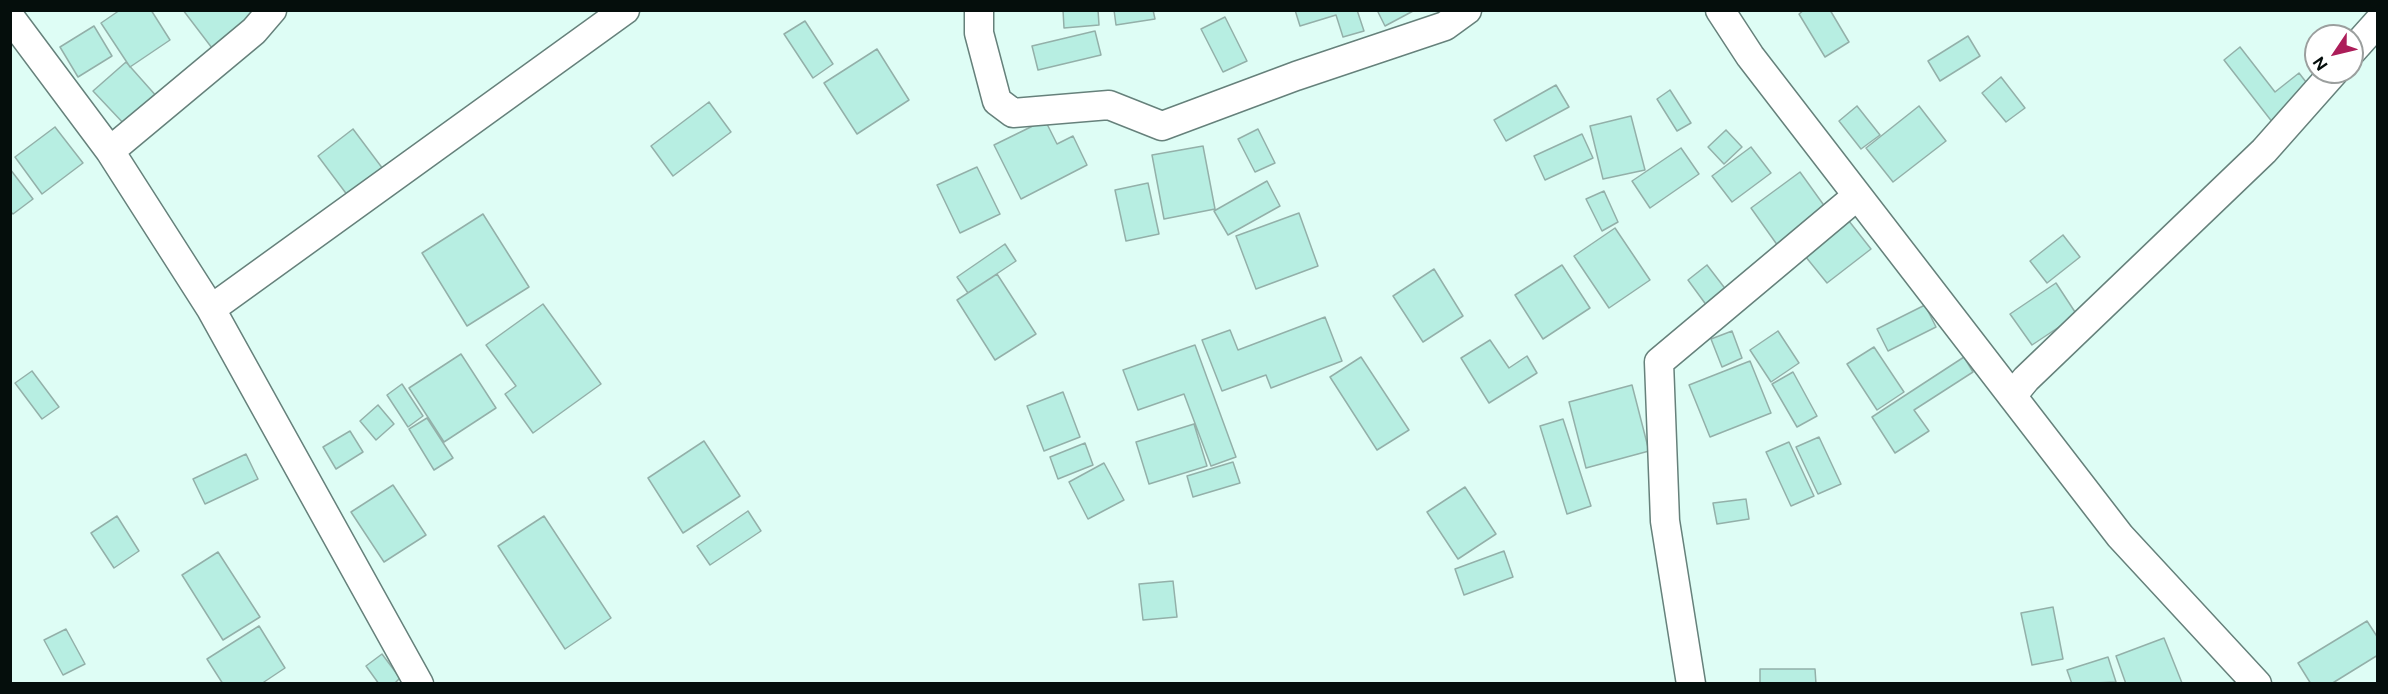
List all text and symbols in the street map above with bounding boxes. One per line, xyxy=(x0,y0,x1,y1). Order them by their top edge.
north arrow xyxy=(2304,24,2364,84)
text: N xyxy=(2309,53,2332,74)

